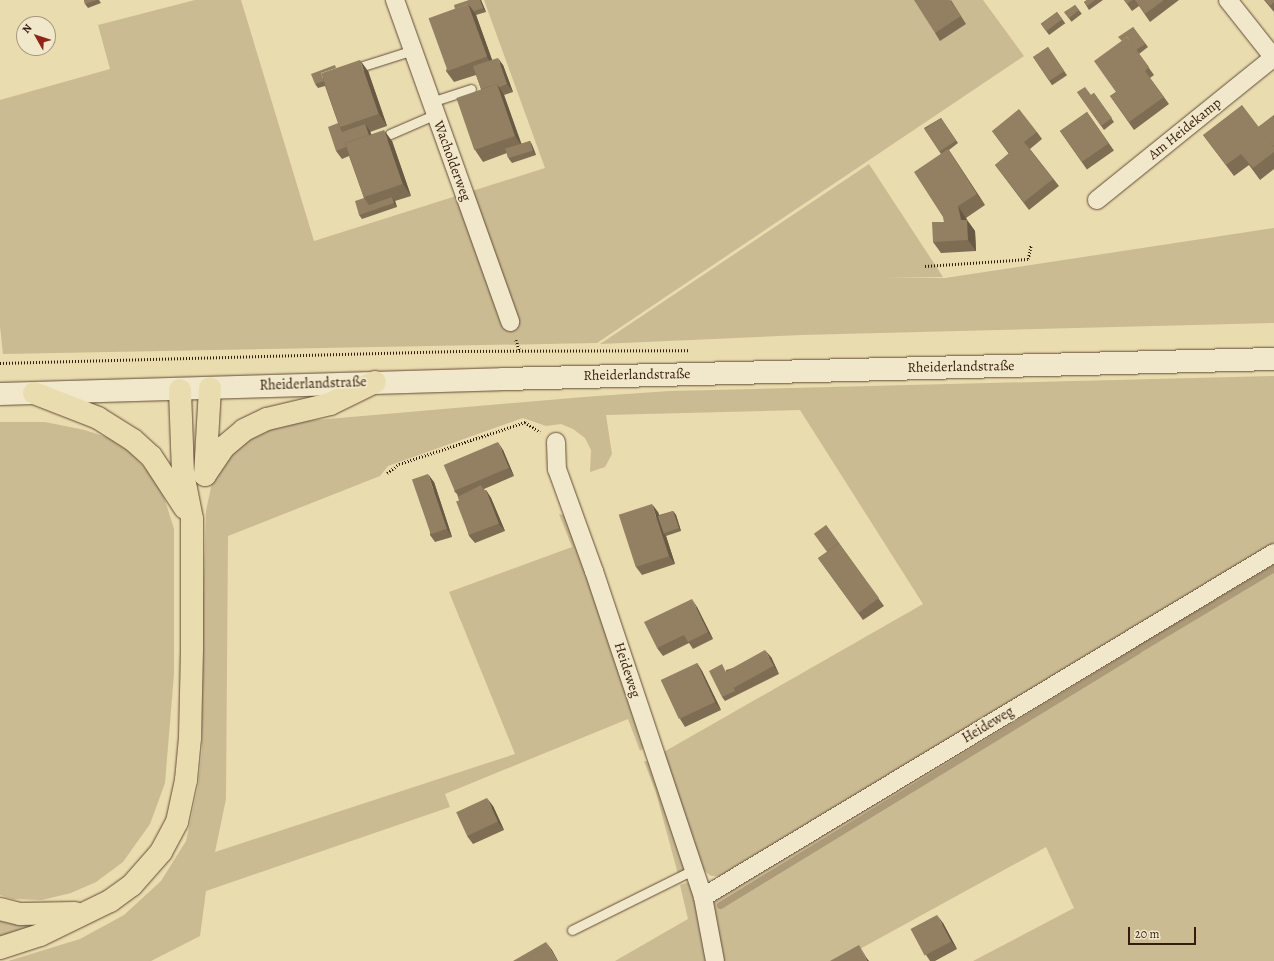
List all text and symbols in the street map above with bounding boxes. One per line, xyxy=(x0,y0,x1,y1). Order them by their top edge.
north arrow xyxy=(16,16,56,56)
text: N xyxy=(19,21,35,37)
street label: Am Heidekamp xyxy=(1145,95,1225,163)
street label: Wacholderweg xyxy=(430,118,474,204)
street label: Rheiderlandstraße xyxy=(907,358,1015,376)
street label: Rheiderlandstraße xyxy=(583,366,691,384)
street label: Rheiderlandstraße xyxy=(259,374,367,394)
street label: Heideweg xyxy=(610,640,644,700)
street label: Heideweg xyxy=(959,703,1017,747)
scale bar xyxy=(1130,919,1198,945)
text: 20 m xyxy=(1135,926,1159,942)

